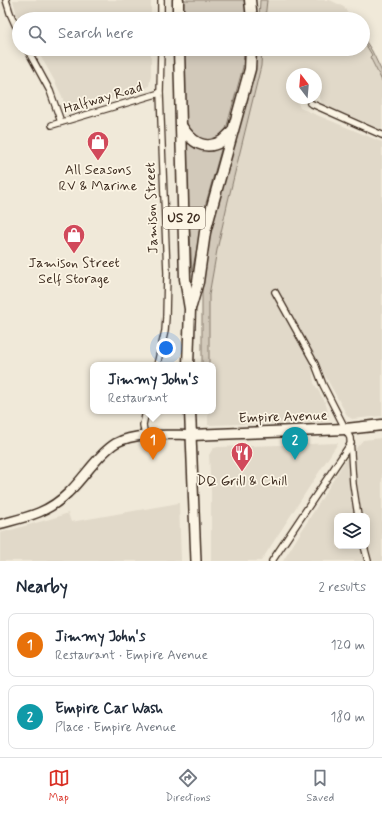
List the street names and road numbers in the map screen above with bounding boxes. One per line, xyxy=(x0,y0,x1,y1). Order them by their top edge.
street label: Halfway Road xyxy=(61,78,145,118)
street label: Jamison Street xyxy=(141,162,163,254)
road number: US 20 xyxy=(163,207,205,229)
street label: Empire Avenue xyxy=(238,406,328,428)

